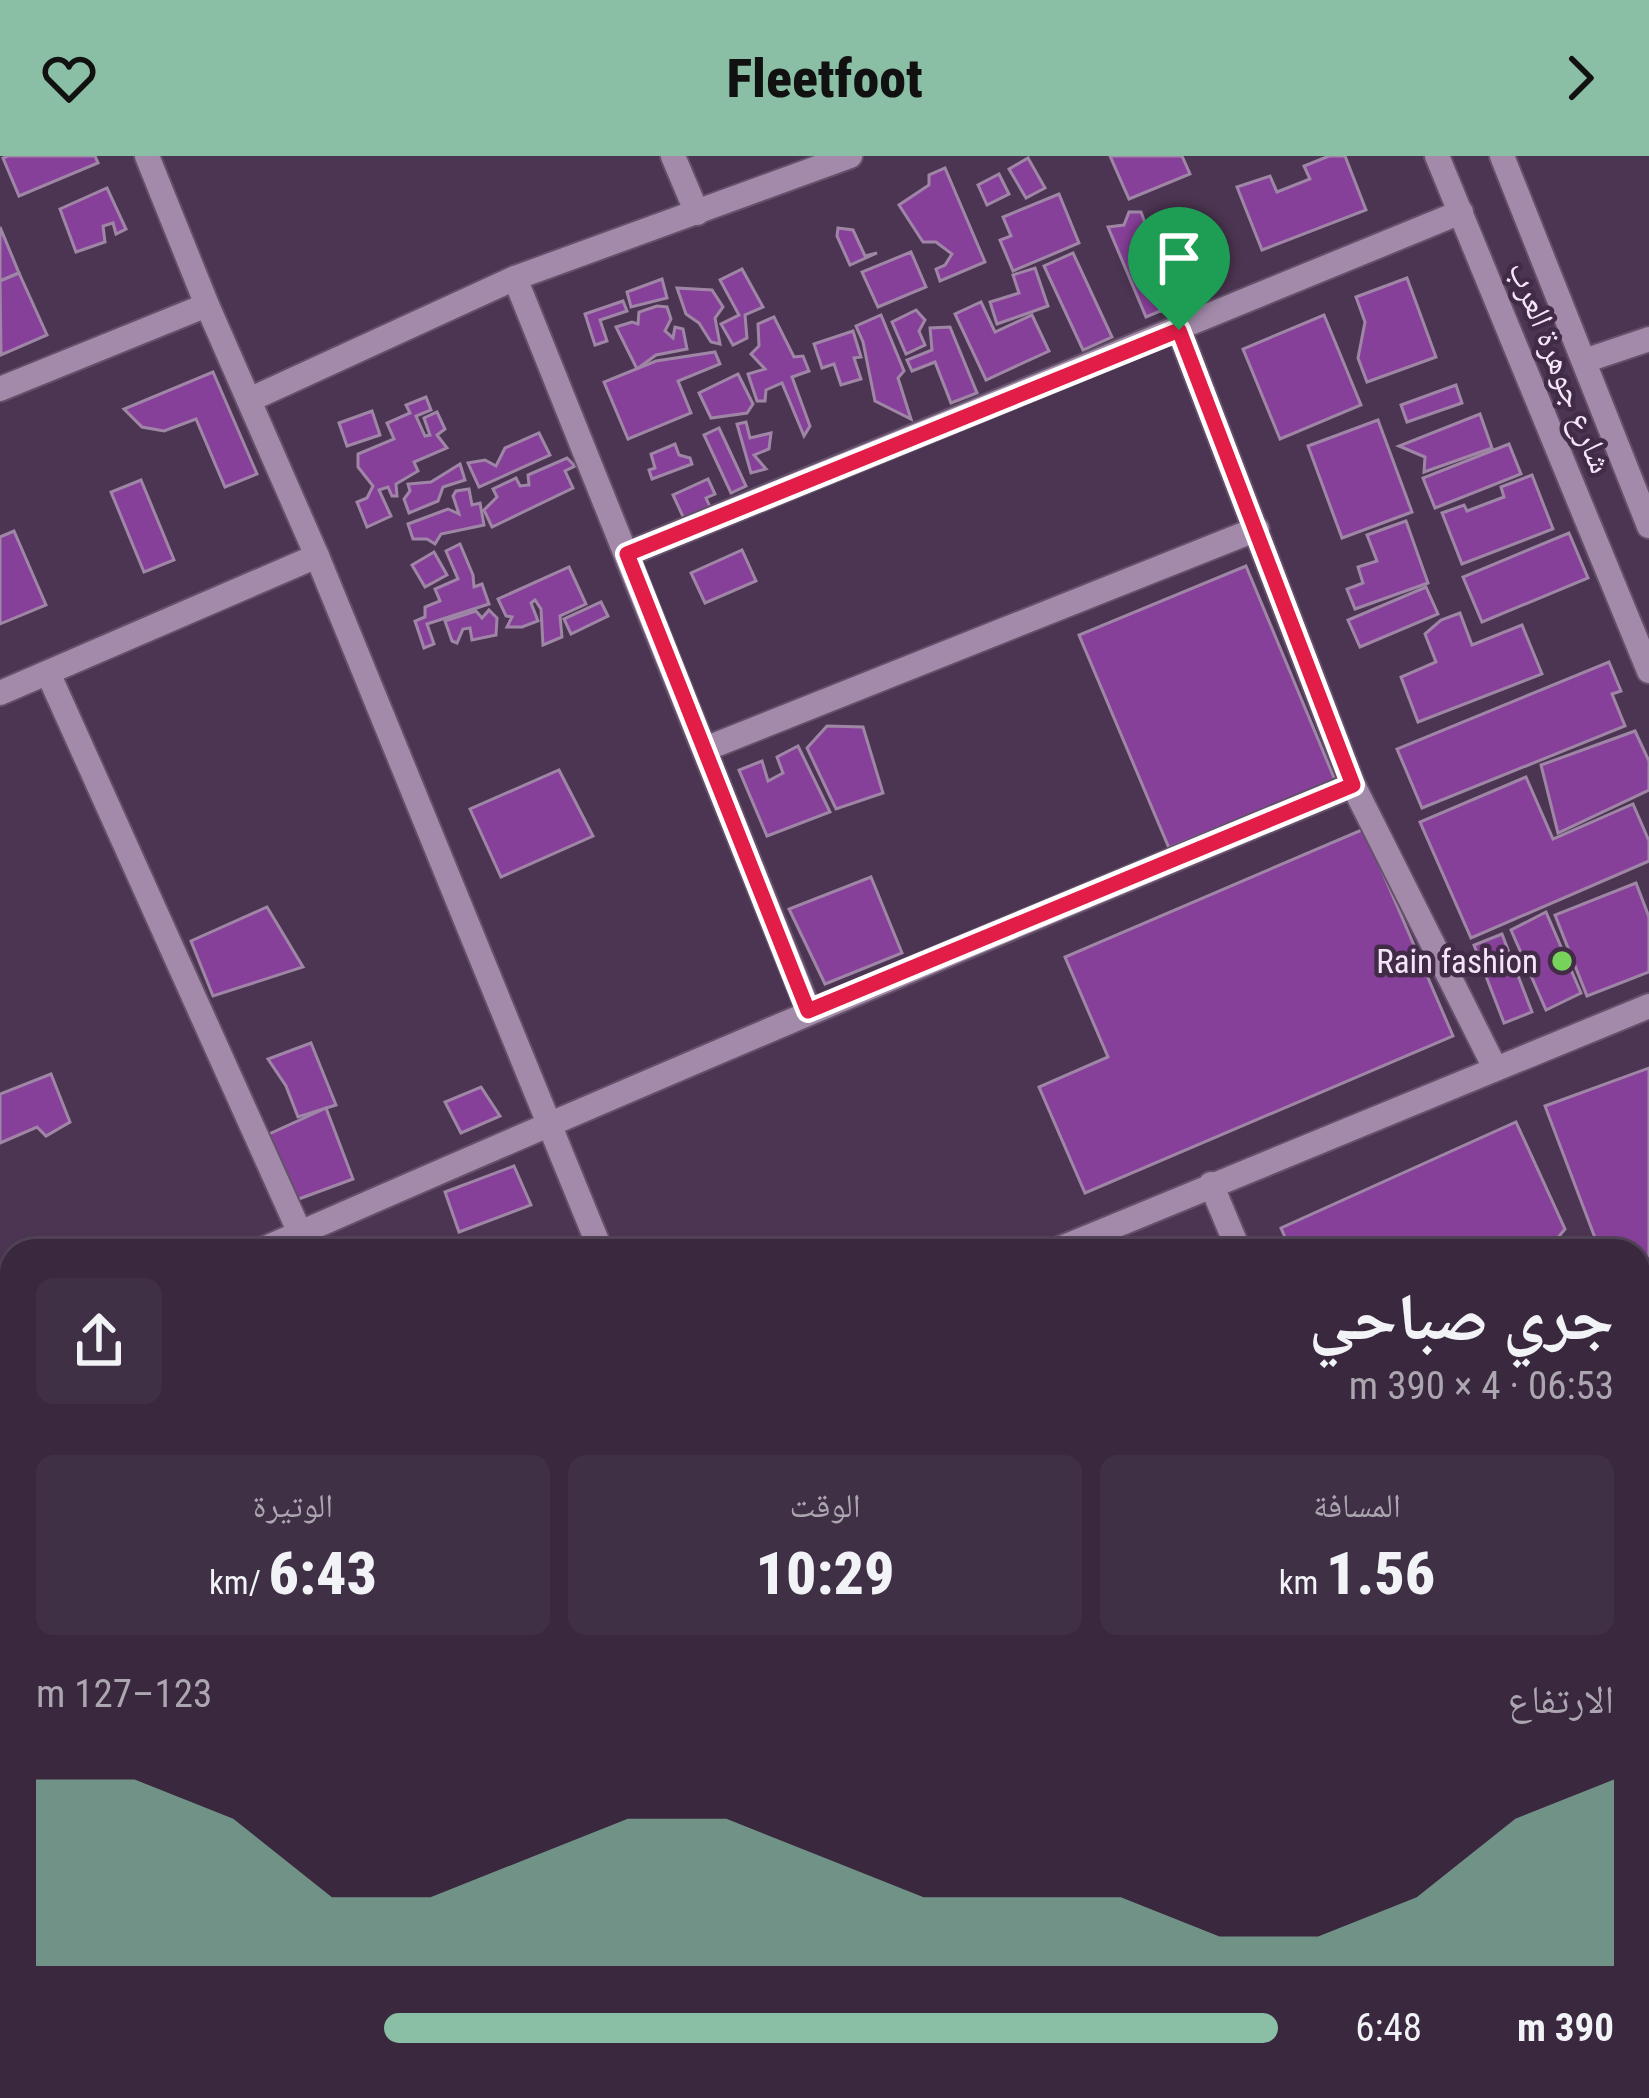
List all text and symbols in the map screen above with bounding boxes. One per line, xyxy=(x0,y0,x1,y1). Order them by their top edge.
icon: heart xyxy=(36,45,102,111)
icon: forward xyxy=(1547,45,1613,111)
text: Fleetfoot xyxy=(726,47,923,110)
pin xyxy=(1128,207,1230,330)
icon: arrive xyxy=(1146,225,1212,291)
street label: شارع جوهرة العرب xyxy=(1500,255,1621,479)
place label: Rain fashion xyxy=(1376,942,1538,981)
marker: Rain fashion xyxy=(1549,948,1575,974)
button: share xyxy=(36,1278,162,1404)
text: جري صباحي xyxy=(1309,1279,1614,1356)
text: 06:53 · 4 × 390 m xyxy=(1349,1363,1614,1409)
text: الوتيرة xyxy=(253,1486,333,1525)
text: الوقت xyxy=(789,1486,861,1525)
text: المسافة xyxy=(1313,1486,1401,1525)
text: 6:43 xyxy=(269,1538,377,1609)
text: 10:29 xyxy=(756,1538,894,1609)
text: 1.56 xyxy=(1326,1538,1435,1609)
text: /km xyxy=(209,1563,269,1602)
text: km xyxy=(1279,1563,1326,1602)
text: 123–127 m xyxy=(36,1671,212,1717)
text: الارتفاع xyxy=(1508,1677,1614,1723)
text: 6:48 xyxy=(1355,2005,1422,2051)
text: 390 m xyxy=(1517,2005,1614,2051)

